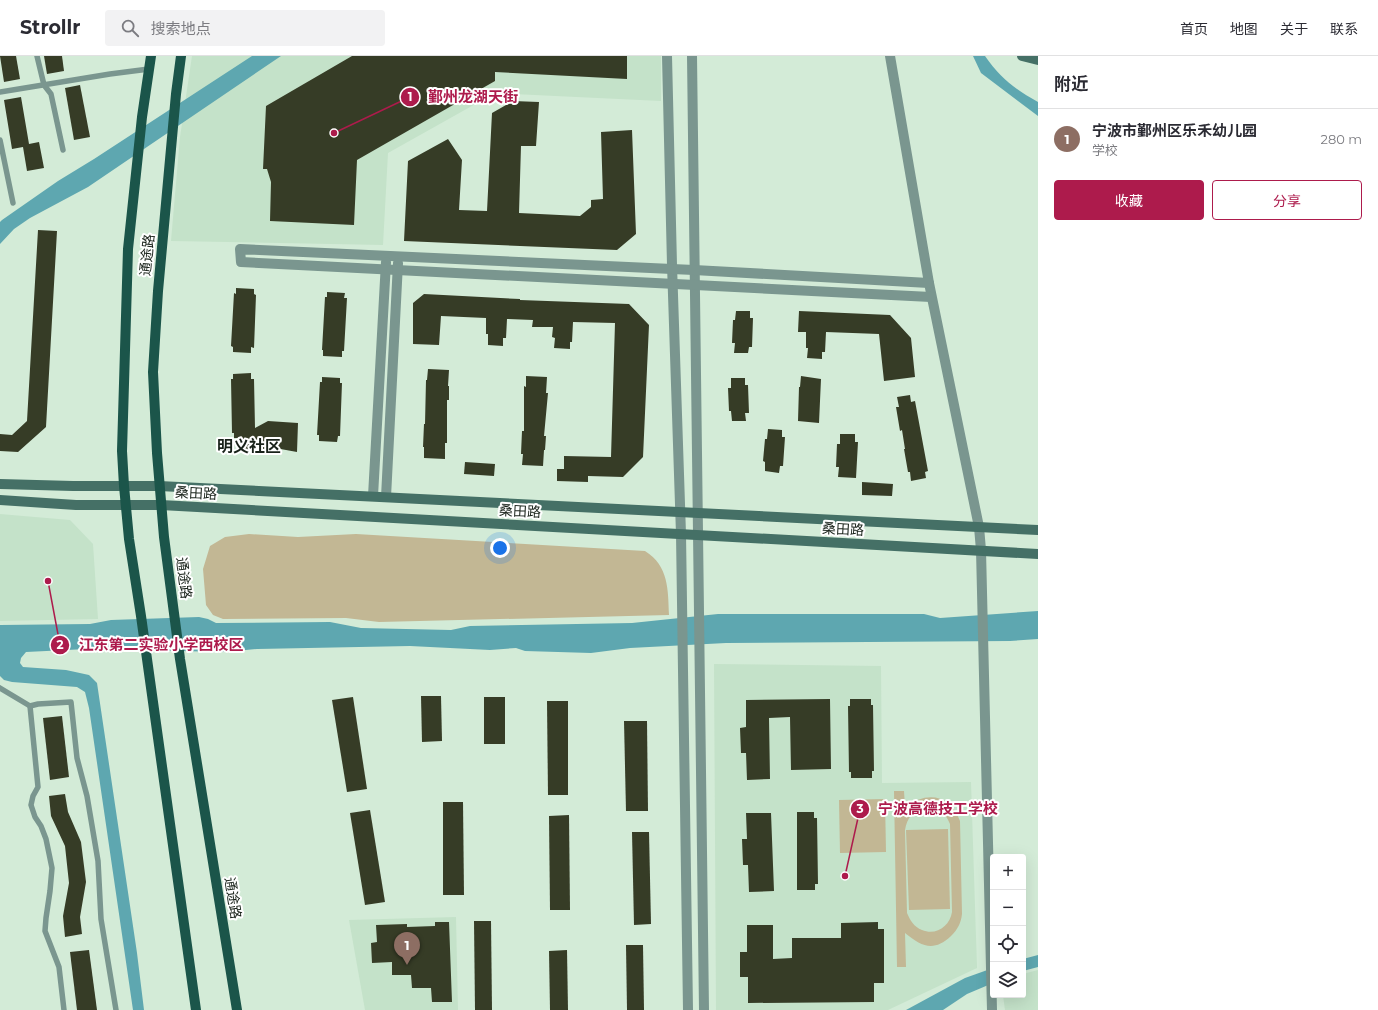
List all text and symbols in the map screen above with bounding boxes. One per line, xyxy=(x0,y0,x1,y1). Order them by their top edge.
search box xyxy=(105,10,385,46)
text: Strollr xyxy=(20,16,81,39)
icon: search xyxy=(119,17,141,39)
text: 搜索地点 xyxy=(151,19,211,38)
text: 首页 xyxy=(1180,20,1208,38)
text: 地图 xyxy=(1230,20,1258,38)
text: 关于 xyxy=(1280,20,1308,38)
text: 联系 xyxy=(1330,20,1358,38)
text: 附近 xyxy=(1054,74,1088,94)
callout: 鄞州龙湖天街 xyxy=(400,83,526,110)
text: 鄞州龙湖天街 xyxy=(428,87,518,106)
text: 1 xyxy=(408,89,412,104)
text: 宁波市鄞州区乐禾幼儿园 xyxy=(1092,121,1257,140)
text: 1 xyxy=(1064,131,1070,147)
text: 280 m xyxy=(1321,131,1362,147)
text: 学校 xyxy=(1092,142,1118,158)
button: 收藏 xyxy=(1054,180,1204,220)
button: 分享 xyxy=(1212,180,1362,220)
street label: 通途路 xyxy=(136,233,158,277)
district label: 明义社区 xyxy=(217,437,281,456)
street label: 桑田路 xyxy=(175,483,217,503)
street label: 桑田路 xyxy=(499,501,541,521)
street label: 桑田路 xyxy=(822,519,864,539)
your location xyxy=(490,538,510,558)
street label: 通途路 xyxy=(173,556,195,600)
callout: 江东第二实验小学西校区 xyxy=(50,631,251,658)
text: 江东第二实验小学西校区 xyxy=(78,635,244,654)
text: 2 xyxy=(56,637,64,652)
callout: 宁波高德技工学校 xyxy=(850,795,1006,822)
text: 宁波高德技工学校 xyxy=(878,799,998,818)
text: 3 xyxy=(855,801,864,816)
map controls xyxy=(990,854,1026,998)
button: + xyxy=(990,854,1026,890)
street label: 通途路 xyxy=(221,876,245,920)
button: − xyxy=(990,890,1026,926)
button: locate xyxy=(990,926,1026,962)
pin: 1 xyxy=(394,932,420,965)
button: layers xyxy=(990,962,1026,998)

